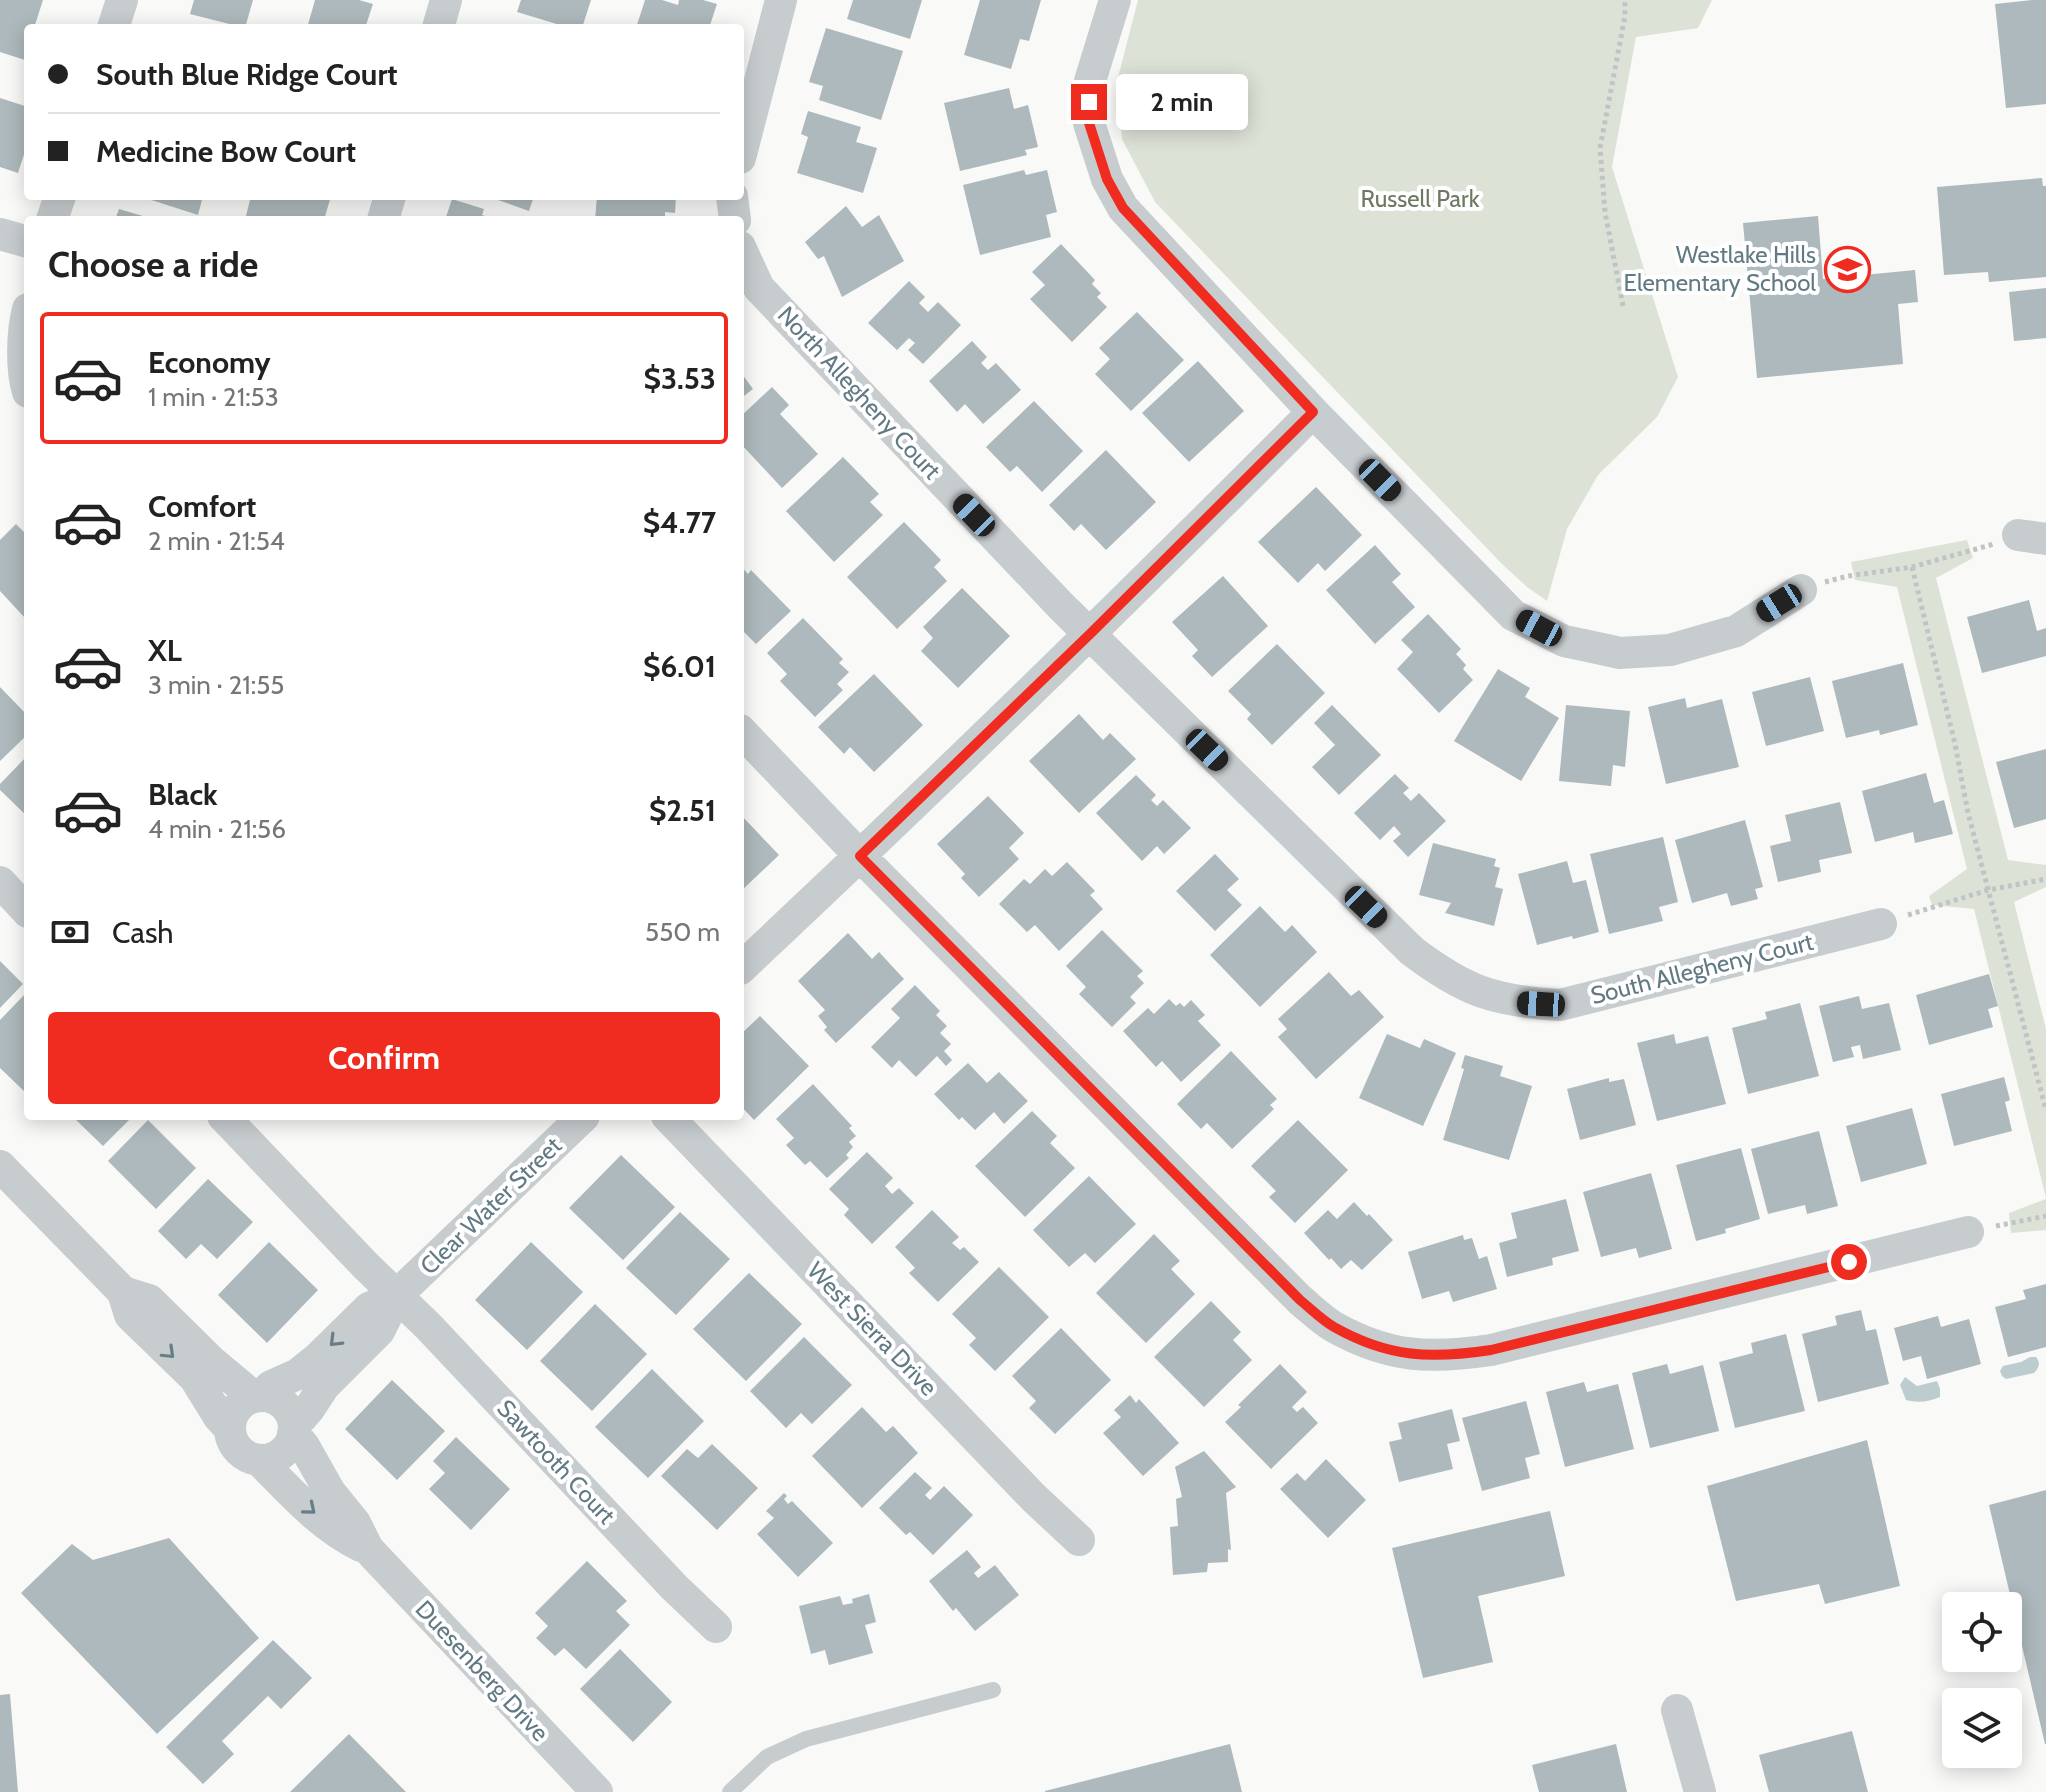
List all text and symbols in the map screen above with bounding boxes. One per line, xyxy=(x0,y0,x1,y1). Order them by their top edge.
text: South Blue Ridge Court xyxy=(96,56,398,93)
callout: 2 min xyxy=(1117,74,1249,130)
route end xyxy=(1071,84,1107,120)
text: 2 min xyxy=(1151,86,1213,118)
text: Medicine Bow Court xyxy=(96,133,356,170)
park label: Russell Park xyxy=(1361,184,1480,213)
place label: Westlake Hills Elementary School xyxy=(1624,240,1816,297)
text: Choose a ride xyxy=(48,242,258,286)
school or university icon: Westlake Hills Elementary School xyxy=(1823,245,1871,293)
street label: North Allegheny Court xyxy=(772,300,947,485)
icon: car xyxy=(52,342,124,414)
text: Economy xyxy=(148,344,271,381)
text: $3.53 xyxy=(643,360,716,397)
text: 1 min · 21:53 xyxy=(148,381,279,413)
car xyxy=(1355,455,1405,505)
icon: car xyxy=(52,486,124,558)
text: Comfort xyxy=(148,488,256,525)
car xyxy=(949,489,999,541)
text: $4.77 xyxy=(643,504,716,541)
text: 2 min · 21:54 xyxy=(148,525,285,557)
car xyxy=(1752,580,1806,626)
car xyxy=(1512,606,1566,650)
icon: car xyxy=(52,630,124,702)
text: XL xyxy=(148,632,182,669)
text: $6.01 xyxy=(643,648,716,685)
text: 3 min · 21:55 xyxy=(148,669,284,701)
car xyxy=(1181,725,1233,775)
icon: car xyxy=(52,774,124,846)
text: Black xyxy=(148,776,218,813)
text: $2.51 xyxy=(649,792,716,829)
text: 4 min · 21:56 xyxy=(148,813,286,845)
car xyxy=(1340,882,1392,932)
icon: cash xyxy=(48,910,92,954)
text: Cash xyxy=(112,914,174,951)
text: 550 m xyxy=(645,916,720,948)
street label: South Allegheny Court xyxy=(1588,927,1816,1010)
car xyxy=(1516,991,1566,1017)
button: Confirm xyxy=(48,1012,720,1104)
street label: Clear Water Street xyxy=(414,1131,567,1280)
route start xyxy=(1831,1244,1867,1280)
street label: West Sierra Drive xyxy=(801,1256,943,1401)
one-way arrow xyxy=(330,1332,344,1346)
one-way arrow xyxy=(160,1343,175,1357)
street label: Sawtooth Court xyxy=(491,1394,621,1530)
one-way arrow xyxy=(301,1499,315,1514)
map controls xyxy=(1942,1592,2022,1768)
button: locate xyxy=(1942,1592,2022,1672)
street label: Duesenberg Drive xyxy=(410,1594,555,1747)
button: layers xyxy=(1942,1688,2022,1768)

